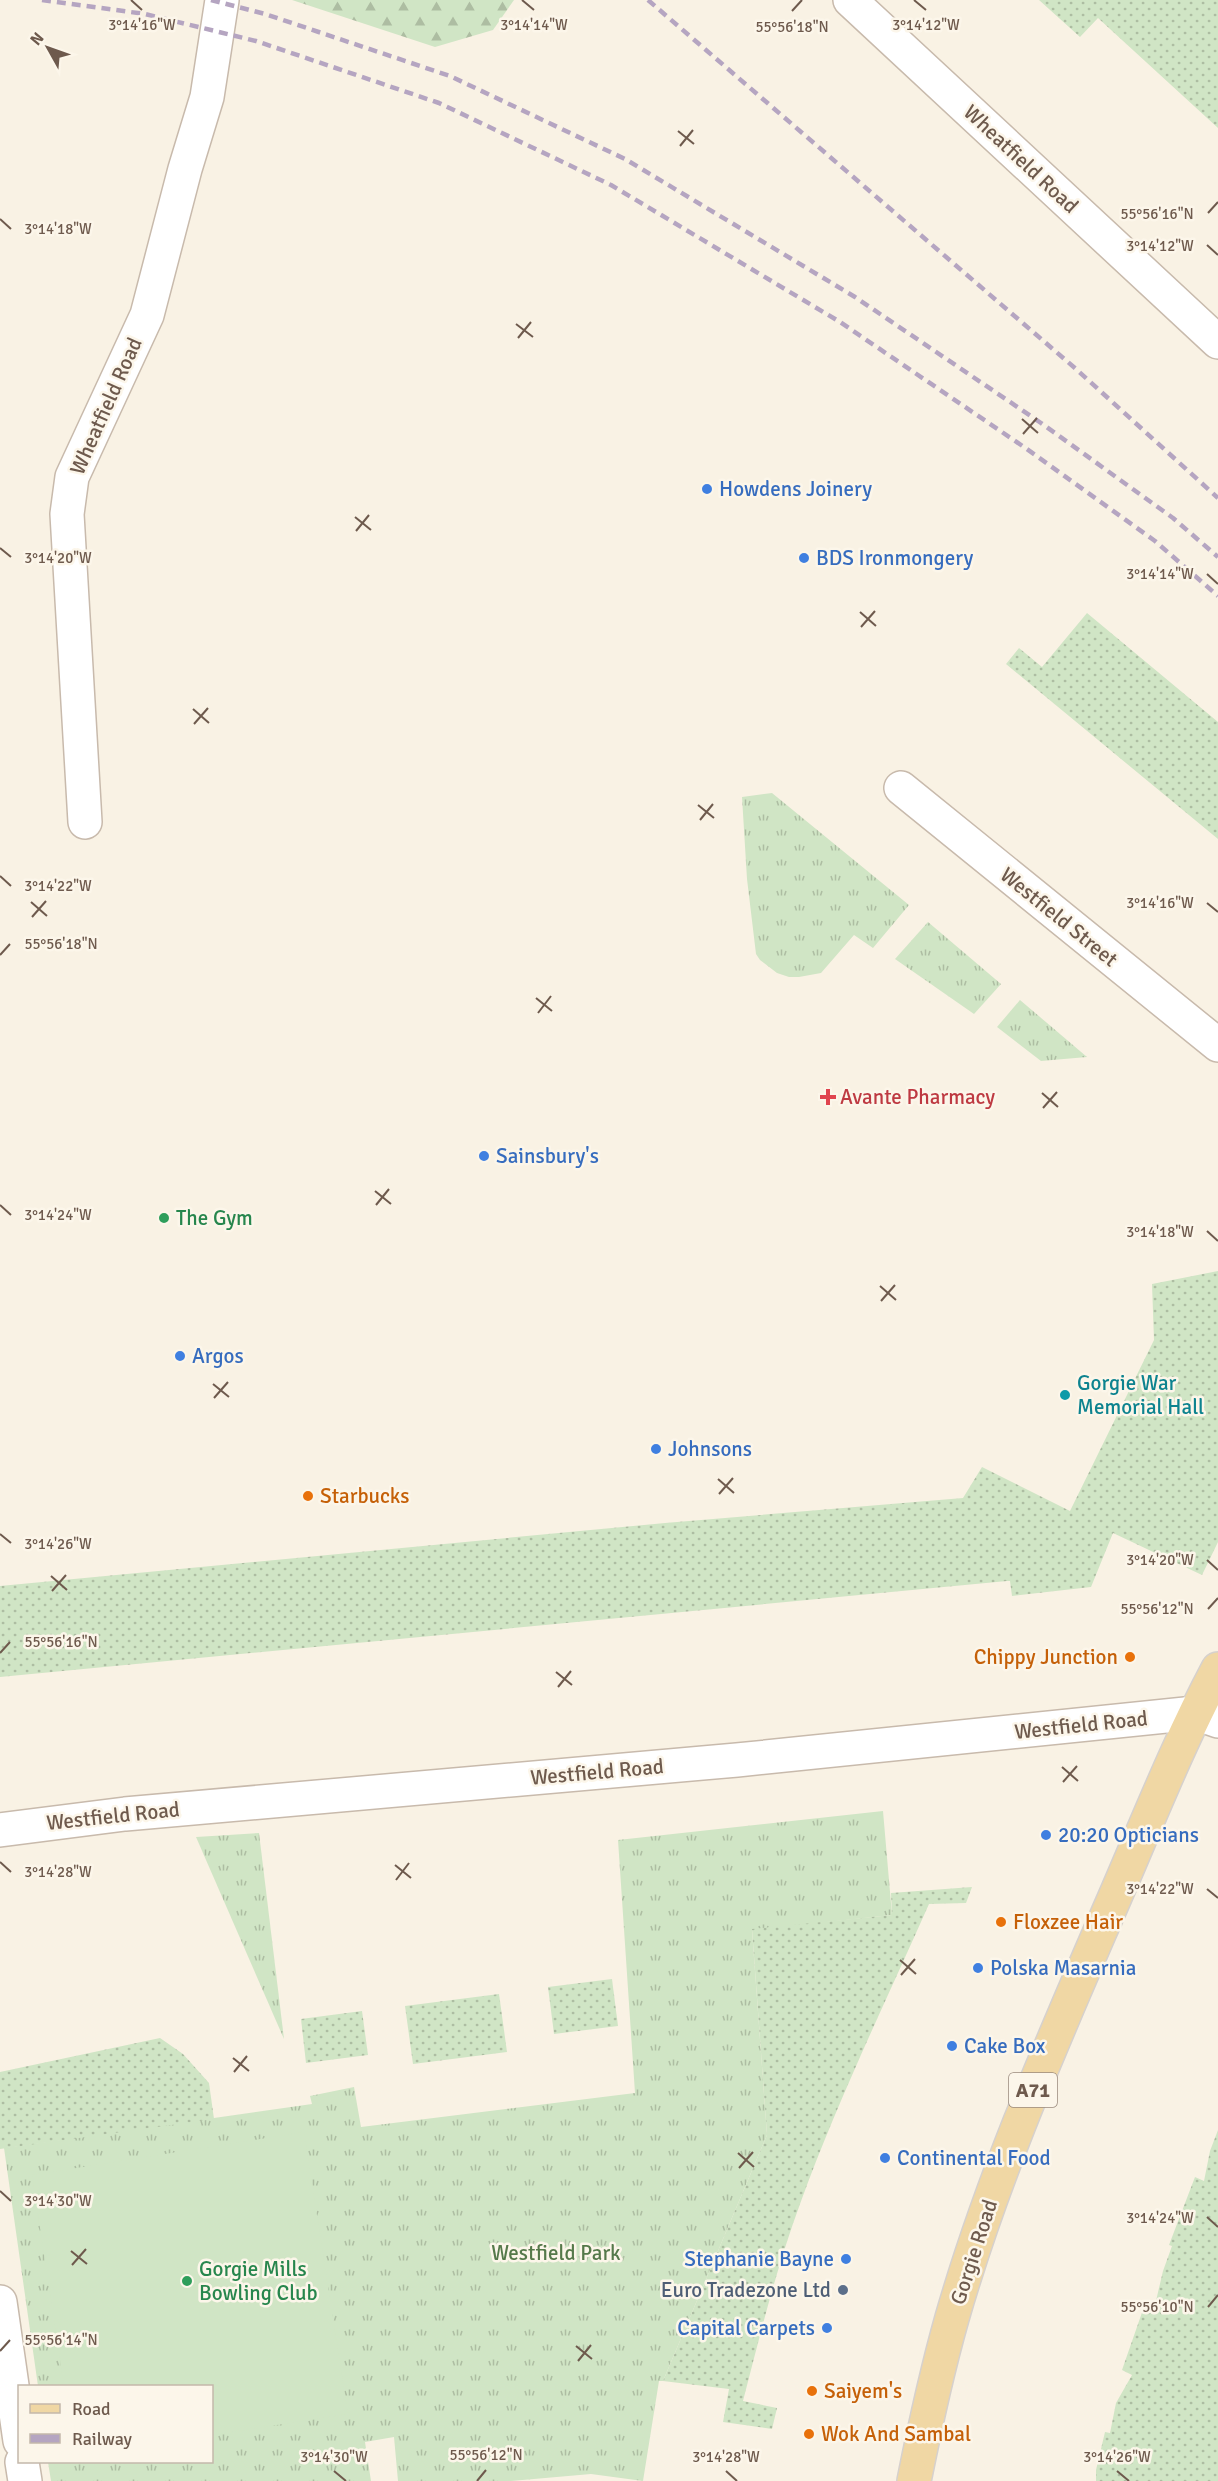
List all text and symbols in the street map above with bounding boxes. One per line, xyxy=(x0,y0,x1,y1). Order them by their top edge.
text: 3°14'16"W xyxy=(108,16,176,34)
text: 3°14'14"W xyxy=(500,16,568,34)
text: 3°14'12"W xyxy=(892,16,960,34)
north arrow xyxy=(18,18,78,78)
text: 55°56'18"N xyxy=(755,18,829,36)
text: N xyxy=(26,28,49,50)
street label: Wheatfield Road xyxy=(958,99,1084,219)
text: 55°56'16"N xyxy=(1120,205,1194,223)
text: 3°14'18"W xyxy=(24,220,92,238)
text: 3°14'12"W xyxy=(1126,237,1194,255)
street label: Wheatfield Road xyxy=(64,333,148,479)
place label: Howdens Joinery xyxy=(719,476,872,502)
marker: Howdens Joinery xyxy=(700,482,714,496)
place label: BDS Ironmongery xyxy=(816,545,973,571)
text: 3°14'20"W xyxy=(24,549,92,567)
marker: BDS Ironmongery xyxy=(797,551,811,565)
text: 3°14'14"W xyxy=(1126,565,1194,583)
street label: Westfield Street xyxy=(995,862,1123,972)
text: 3°14'22"W xyxy=(24,877,92,895)
text: 3°14'16"W xyxy=(1126,894,1194,912)
text: 55°56'18"N xyxy=(24,935,98,953)
place label: Avante Pharmacy xyxy=(840,1084,995,1110)
marker: Avante Pharmacy xyxy=(821,1090,835,1104)
place label: Sainsbury's xyxy=(496,1143,599,1169)
marker: Sainsbury's xyxy=(477,1149,491,1163)
place label: The Gym xyxy=(176,1205,253,1231)
text: 3°14'24"W xyxy=(24,1206,92,1224)
marker: The Gym xyxy=(157,1211,171,1225)
text: 3°14'18"W xyxy=(1126,1223,1194,1241)
place label: Argos xyxy=(192,1343,244,1369)
marker: Argos xyxy=(173,1349,187,1363)
place label: Gorgie War Memorial Hall xyxy=(1077,1370,1204,1420)
marker: Gorgie War Memorial Hall xyxy=(1058,1388,1072,1402)
place label: Johnsons xyxy=(668,1436,752,1462)
marker: Johnsons xyxy=(649,1442,663,1456)
place label: Starbucks xyxy=(320,1483,410,1509)
marker: Starbucks xyxy=(301,1489,315,1503)
text: 3°14'26"W xyxy=(24,1535,92,1553)
text: 3°14'20"W xyxy=(1126,1551,1194,1569)
text: 55°56'12"N xyxy=(1120,1600,1194,1618)
text: 55°56'16"N xyxy=(24,1633,98,1651)
place label: Chippy Junction xyxy=(974,1644,1118,1670)
marker: Chippy Junction xyxy=(1123,1650,1137,1664)
street label: Westfield Road xyxy=(1013,1705,1149,1745)
street label: Westfield Road xyxy=(529,1753,665,1791)
street label: Westfield Road xyxy=(45,1796,181,1836)
place label: 20:20 Opticians xyxy=(1058,1822,1199,1848)
marker: 20:20 Opticians xyxy=(1039,1828,1053,1842)
text: 3°14'28"W xyxy=(24,1863,92,1881)
text: 3°14'22"W xyxy=(1126,1880,1194,1898)
place label: Floxzee Hair xyxy=(1013,1909,1123,1935)
marker: Floxzee Hair xyxy=(994,1915,1008,1929)
place label: Polska Masarnia xyxy=(990,1955,1136,1981)
marker: Polska Masarnia xyxy=(971,1961,985,1975)
place label: Cake Box xyxy=(964,2033,1046,2059)
marker: Cake Box xyxy=(945,2039,959,2053)
road number: A71 xyxy=(1009,2073,1057,2107)
place label: Continental Food xyxy=(897,2145,1051,2171)
marker: Continental Food xyxy=(878,2151,892,2165)
text: 3°14'30"W xyxy=(24,2192,92,2210)
street label: Gorgie Road xyxy=(945,2196,1003,2308)
text: 3°14'24"W xyxy=(1126,2209,1194,2227)
park label: Westfield Park xyxy=(491,2240,621,2266)
place label: Stephanie Bayne xyxy=(684,2246,834,2272)
marker: Stephanie Bayne xyxy=(839,2252,853,2266)
place label: Gorgie Mills Bowling Club xyxy=(199,2256,318,2306)
marker: Gorgie Mills Bowling Club xyxy=(180,2274,194,2288)
place label: Euro Tradezone Ltd xyxy=(661,2277,831,2303)
marker: Euro Tradezone Ltd xyxy=(836,2283,850,2297)
text: 55°56'10"N xyxy=(1120,2298,1194,2316)
place label: Capital Carpets xyxy=(677,2315,815,2341)
marker: Capital Carpets xyxy=(820,2321,834,2335)
text: 55°56'14"N xyxy=(24,2331,98,2349)
place label: Saiyem's xyxy=(824,2378,902,2404)
marker: Saiyem's xyxy=(805,2384,819,2398)
legend xyxy=(18,2385,213,2463)
text: Road xyxy=(72,2398,111,2420)
place label: Wok And Sambal xyxy=(821,2421,971,2447)
marker: Wok And Sambal xyxy=(802,2427,816,2441)
text: Railway xyxy=(72,2428,133,2450)
text: 55°56'12"N xyxy=(449,2446,523,2464)
text: 3°14'30"W xyxy=(300,2448,368,2466)
text: 3°14'28"W xyxy=(692,2448,760,2466)
text: 3°14'26"W xyxy=(1083,2448,1151,2466)

